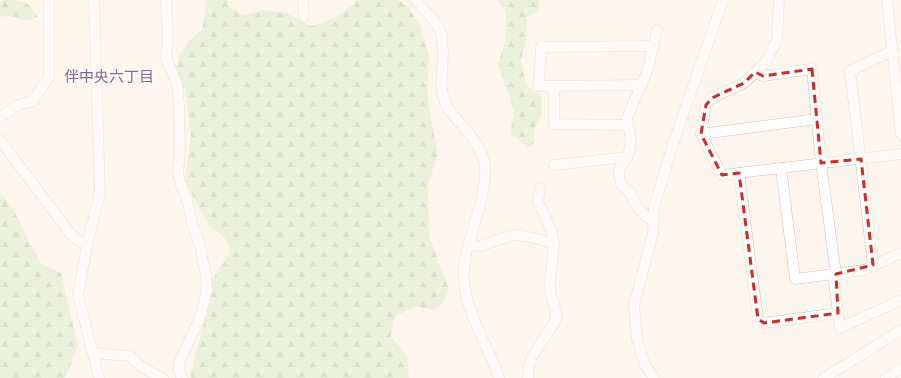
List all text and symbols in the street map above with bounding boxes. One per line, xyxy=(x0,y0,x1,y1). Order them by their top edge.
district label: 伴中央六丁目 xyxy=(64,66,154,87)

